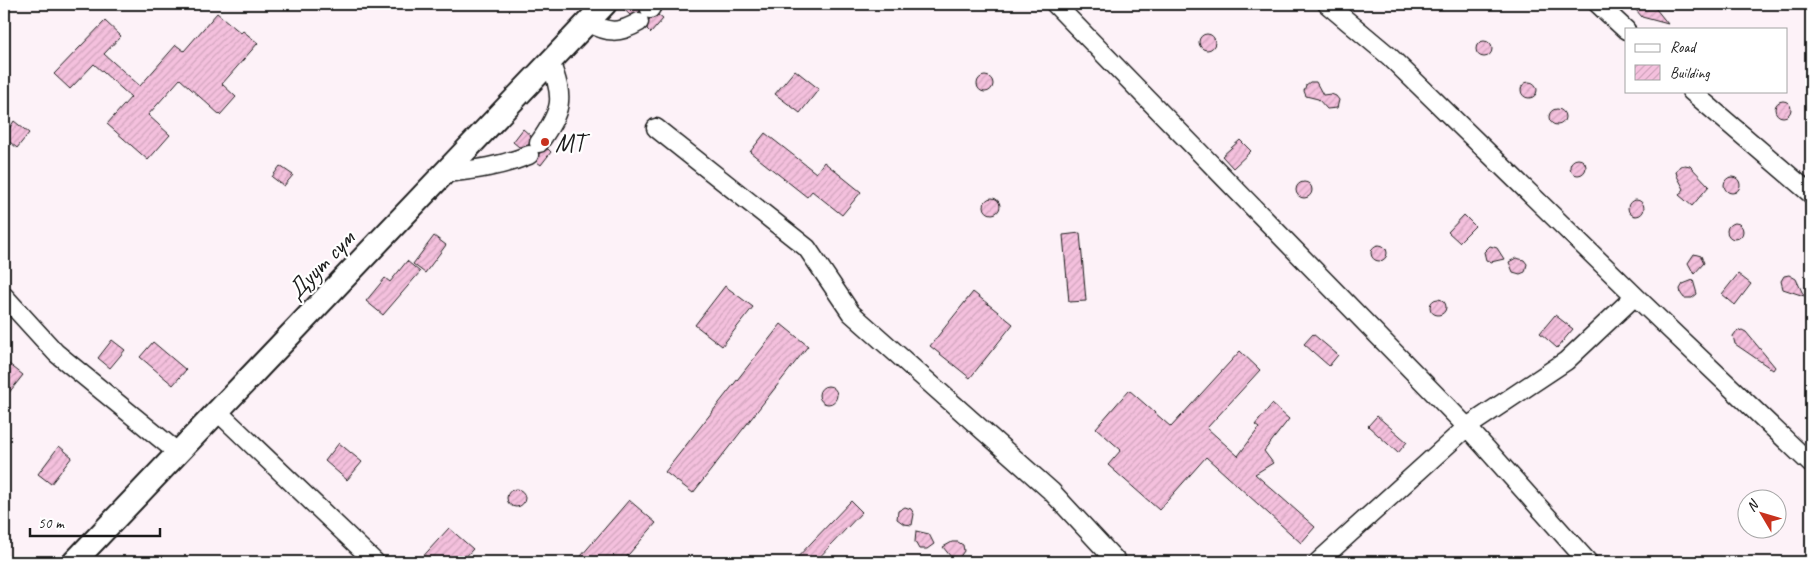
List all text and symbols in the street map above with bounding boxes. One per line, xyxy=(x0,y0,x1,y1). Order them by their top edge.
legend xyxy=(1625,28,1788,92)
text: Road xyxy=(1670,38,1697,57)
text: Building xyxy=(1670,64,1710,83)
place label: MT xyxy=(555,127,591,159)
marker: MT xyxy=(539,136,551,148)
street label: Дуут сум xyxy=(280,222,363,306)
north arrow xyxy=(1738,488,1788,538)
text: N xyxy=(1743,496,1763,515)
scale bar xyxy=(30,506,160,538)
text: 50 m xyxy=(38,514,65,533)

